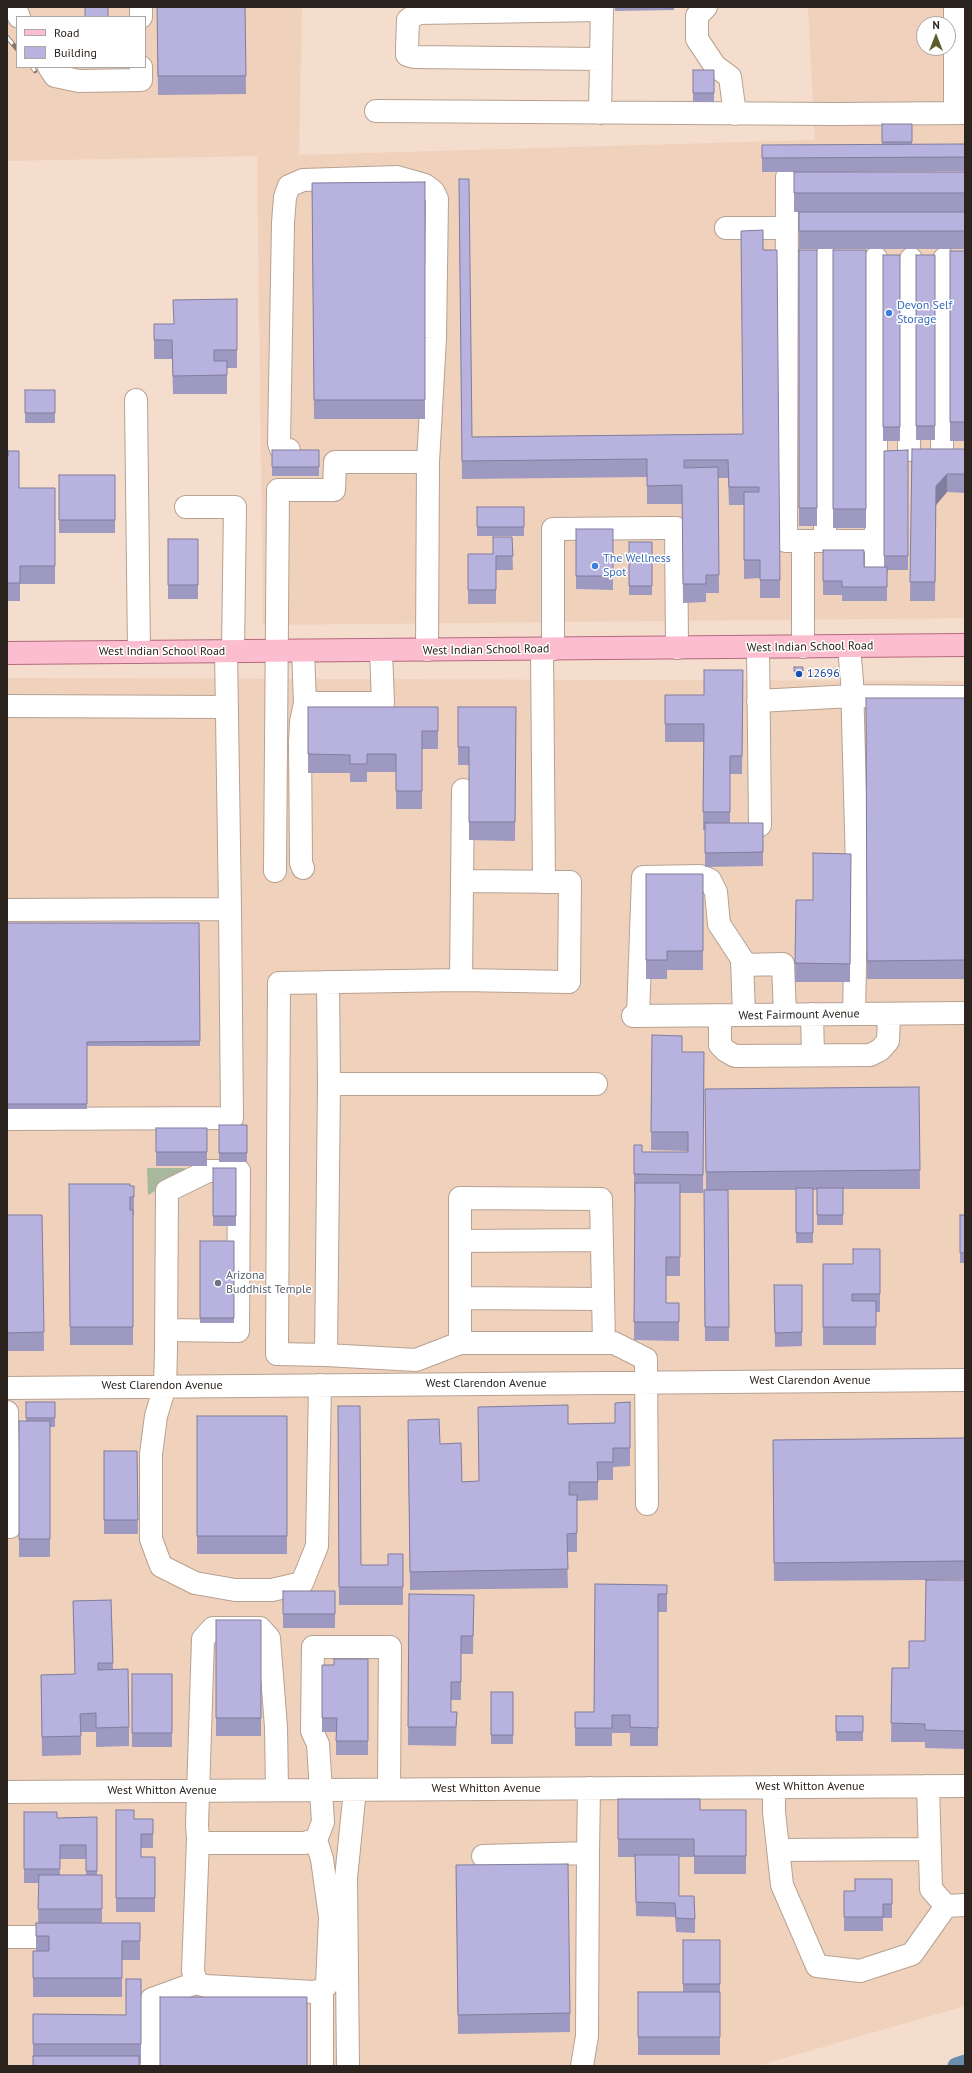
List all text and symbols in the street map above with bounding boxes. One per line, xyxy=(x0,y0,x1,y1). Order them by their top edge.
legend xyxy=(16,16,146,68)
north arrow xyxy=(916,16,956,56)
text: N xyxy=(932,18,940,32)
text: Road xyxy=(54,25,79,40)
text: Building xyxy=(54,45,97,60)
place label: Devon Self Storage xyxy=(897,299,952,327)
marker: Devon Self Storage xyxy=(884,308,894,318)
place label: The Wellness Spot xyxy=(603,552,671,580)
marker: The Wellness Spot xyxy=(590,561,600,571)
street label: West Indian School Road xyxy=(747,639,873,655)
street label: West Indian School Road xyxy=(423,642,549,658)
street label: West Indian School Road xyxy=(99,645,225,659)
place label: 12696 xyxy=(807,667,840,681)
marker: 12696 xyxy=(794,669,804,679)
street label: West Fairmount Avenue xyxy=(738,1007,860,1023)
place label: Arizona Buddhist Temple xyxy=(226,1269,312,1297)
marker: Arizona Buddhist Temple xyxy=(213,1278,223,1288)
street label: West Clarendon Avenue xyxy=(749,1374,871,1388)
street label: West Clarendon Avenue xyxy=(425,1377,547,1391)
street label: West Clarendon Avenue xyxy=(101,1379,223,1393)
street label: West Whitton Avenue xyxy=(755,1780,865,1794)
street label: West Whitton Avenue xyxy=(431,1782,541,1796)
street label: West Whitton Avenue xyxy=(107,1784,217,1798)

